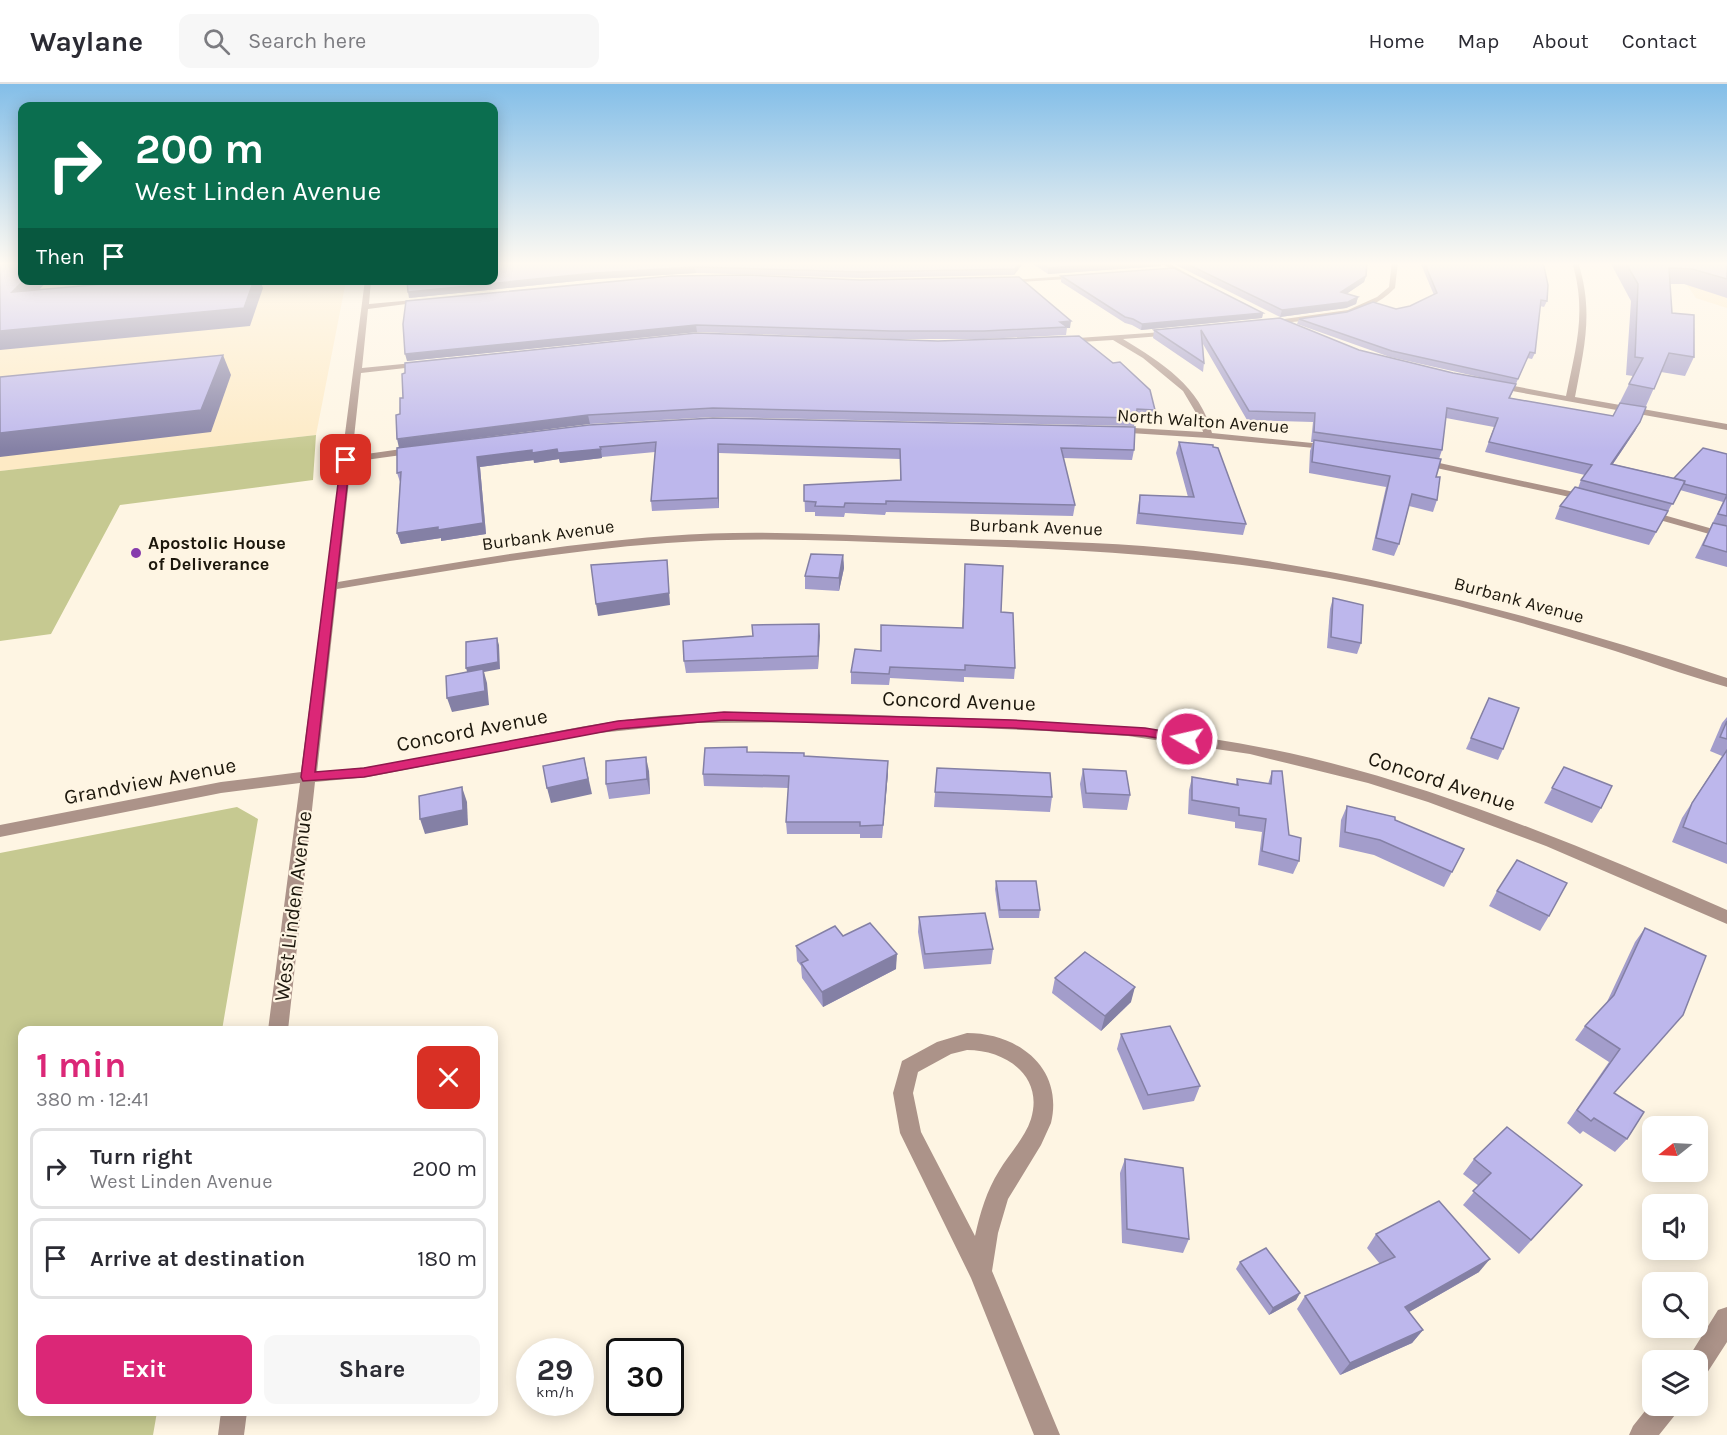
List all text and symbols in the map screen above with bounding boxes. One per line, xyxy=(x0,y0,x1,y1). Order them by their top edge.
search box xyxy=(179,14,599,68)
text: Waylane xyxy=(30,25,143,58)
icon: search xyxy=(200,25,233,58)
text: Search here xyxy=(248,28,366,54)
text: Home xyxy=(1369,29,1425,53)
text: Map xyxy=(1458,29,1499,53)
text: About xyxy=(1532,29,1589,53)
text: Contact xyxy=(1622,29,1697,53)
text: 200 m xyxy=(135,124,264,174)
icon: right xyxy=(36,126,114,204)
text: West Linden Avenue xyxy=(135,175,381,207)
icon: arrive xyxy=(97,240,130,273)
text: Then xyxy=(36,244,85,270)
street label: North Walton Avenue xyxy=(1116,404,1290,438)
pin xyxy=(320,434,371,485)
icon: arrive xyxy=(329,443,362,476)
street label: Burbank Avenue xyxy=(969,514,1103,540)
street label: Burbank Avenue xyxy=(480,515,616,555)
place label: Apostolic House of Deliverance xyxy=(148,532,286,575)
marker: Apostolic House of Deliverance xyxy=(129,546,143,560)
street label: Burbank Avenue xyxy=(1452,572,1586,628)
street label: Concord Avenue xyxy=(882,686,1036,716)
street label: Concord Avenue xyxy=(394,704,550,756)
position arrow xyxy=(1155,707,1219,771)
street label: Concord Avenue xyxy=(1365,746,1519,816)
street label: Grandview Avenue xyxy=(62,753,238,809)
street label: West Linden Avenue xyxy=(269,809,317,1003)
text: 1 min xyxy=(36,1044,126,1086)
button: close xyxy=(417,1046,480,1109)
text: 380 m · 12:41 xyxy=(36,1088,149,1111)
north arrow xyxy=(1642,1116,1708,1182)
map controls xyxy=(1642,1116,1708,1416)
text: Turn right xyxy=(90,1144,193,1170)
icon: right xyxy=(39,1152,72,1185)
text: 200 m xyxy=(412,1156,477,1182)
text: West Linden Avenue xyxy=(90,1170,272,1193)
button: sound xyxy=(1642,1194,1708,1260)
icon: arrive xyxy=(39,1242,72,1275)
text: Arrive at destination xyxy=(90,1246,305,1272)
text: 180 m xyxy=(417,1246,477,1272)
button: search xyxy=(1642,1272,1708,1338)
button: Exit xyxy=(36,1335,252,1404)
button: Share xyxy=(264,1335,480,1404)
speed limit sign: 30 xyxy=(606,1338,684,1416)
button: layers xyxy=(1642,1350,1708,1416)
text: 29 xyxy=(537,1352,573,1388)
text: km/h xyxy=(536,1383,574,1401)

